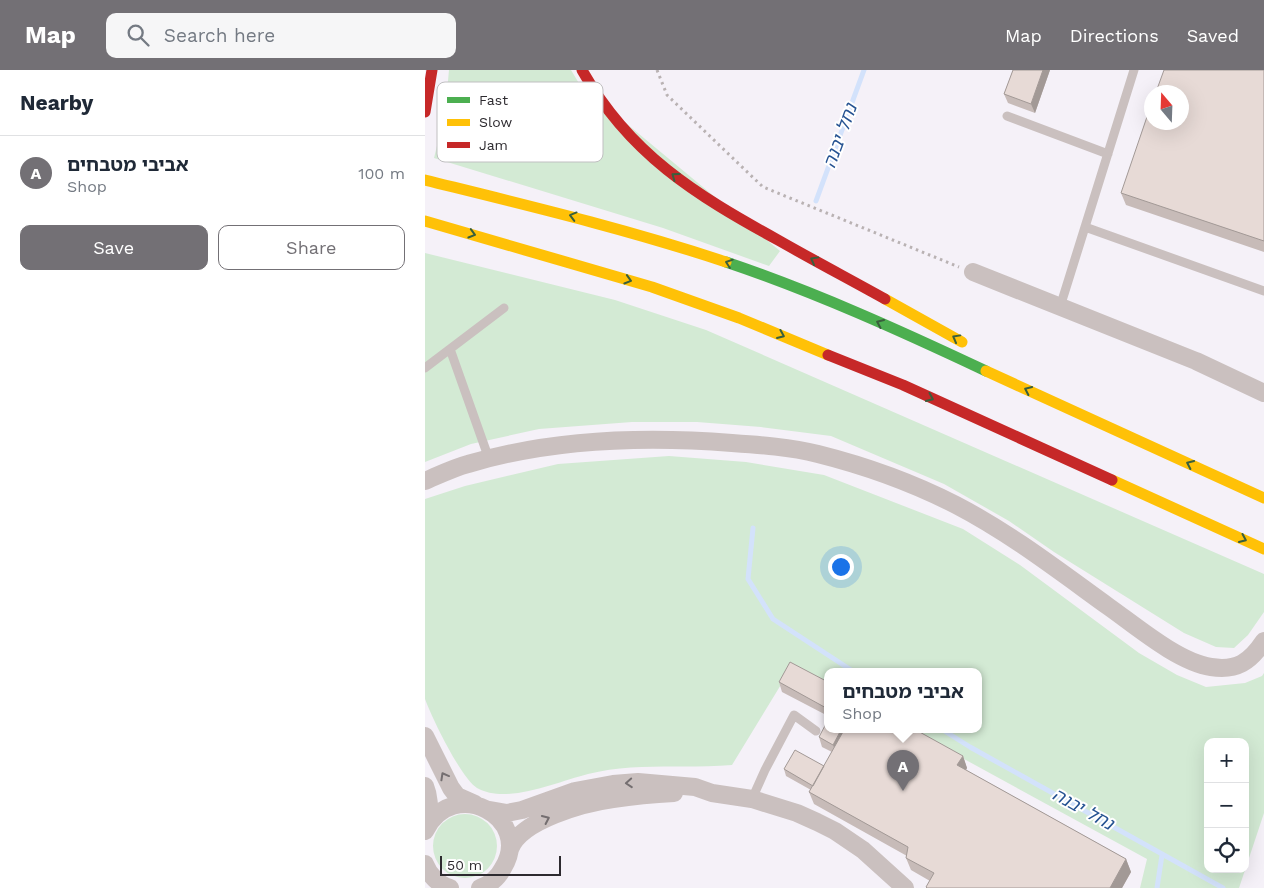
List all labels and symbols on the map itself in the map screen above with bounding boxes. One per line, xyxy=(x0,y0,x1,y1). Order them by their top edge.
legend xyxy=(437,82,603,162)
north arrow xyxy=(1144,85,1189,130)
text: Fast xyxy=(479,92,508,108)
water label: נחל יבנה xyxy=(818,100,861,171)
text: Slow xyxy=(479,114,512,130)
text: Jam xyxy=(479,137,508,153)
one-way arrow xyxy=(671,173,680,182)
one-way arrow xyxy=(569,211,578,222)
one-way arrow xyxy=(467,228,476,239)
one-way arrow xyxy=(810,256,819,266)
one-way arrow xyxy=(725,259,733,269)
one-way arrow xyxy=(623,274,631,284)
one-way arrow xyxy=(876,318,885,329)
one-way arrow xyxy=(776,328,785,339)
one-way arrow xyxy=(952,335,961,345)
one-way arrow xyxy=(1024,386,1033,396)
one-way arrow xyxy=(925,391,934,402)
one-way arrow xyxy=(1186,460,1195,471)
one-way arrow xyxy=(1238,533,1247,544)
your location xyxy=(828,554,854,580)
pin: A xyxy=(887,750,919,791)
one-way arrow xyxy=(440,772,450,781)
one-way arrow xyxy=(625,777,633,788)
water label: נחל יבנה xyxy=(1049,783,1119,834)
one-way arrow xyxy=(541,815,550,826)
scale bar xyxy=(440,853,561,876)

